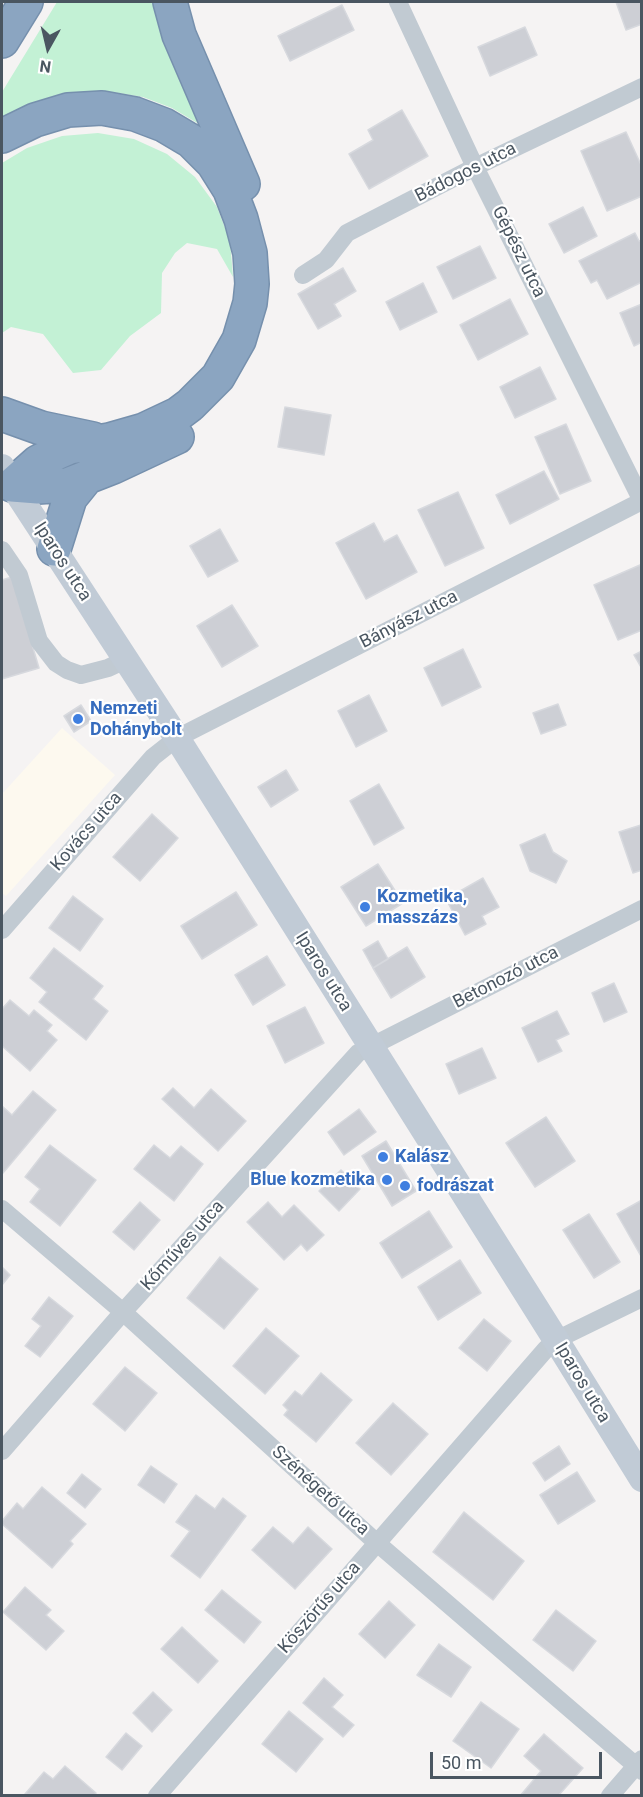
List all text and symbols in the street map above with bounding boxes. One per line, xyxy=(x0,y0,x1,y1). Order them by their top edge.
north arrow xyxy=(18,18,78,78)
text: N xyxy=(39,56,52,77)
street label: Bádogos utca xyxy=(412,138,520,208)
street label: Gépész utca xyxy=(487,203,549,301)
street label: Iparos utca xyxy=(28,518,96,606)
street label: Bányász utca xyxy=(357,586,461,654)
place label: Nemzeti Dohánybolt xyxy=(90,698,182,740)
marker: Nemzeti Dohánybolt xyxy=(71,712,85,726)
street label: Kovács utca xyxy=(47,788,127,876)
place label: Kozmetika, masszázs xyxy=(377,886,467,928)
marker: Kozmetika, masszázs xyxy=(358,900,372,914)
street label: Iparos utca xyxy=(290,928,356,1016)
street label: Betonozó utca xyxy=(450,942,562,1014)
place label: Kalász xyxy=(395,1146,449,1168)
marker: Kalász xyxy=(376,1150,390,1164)
place label: Blue kozmetika xyxy=(250,1169,375,1191)
marker: Blue kozmetika xyxy=(380,1173,394,1187)
place label: fodrászat xyxy=(417,1175,494,1197)
marker: fodrászat xyxy=(398,1179,412,1193)
street label: Kőműves utca xyxy=(137,1196,229,1296)
street label: Iparos utca xyxy=(550,1339,614,1427)
street label: Szénégető utca xyxy=(267,1442,373,1540)
street label: Köszörűs utca xyxy=(274,1558,366,1658)
scale bar xyxy=(433,1740,606,1778)
text: 50 m xyxy=(441,1752,481,1773)

